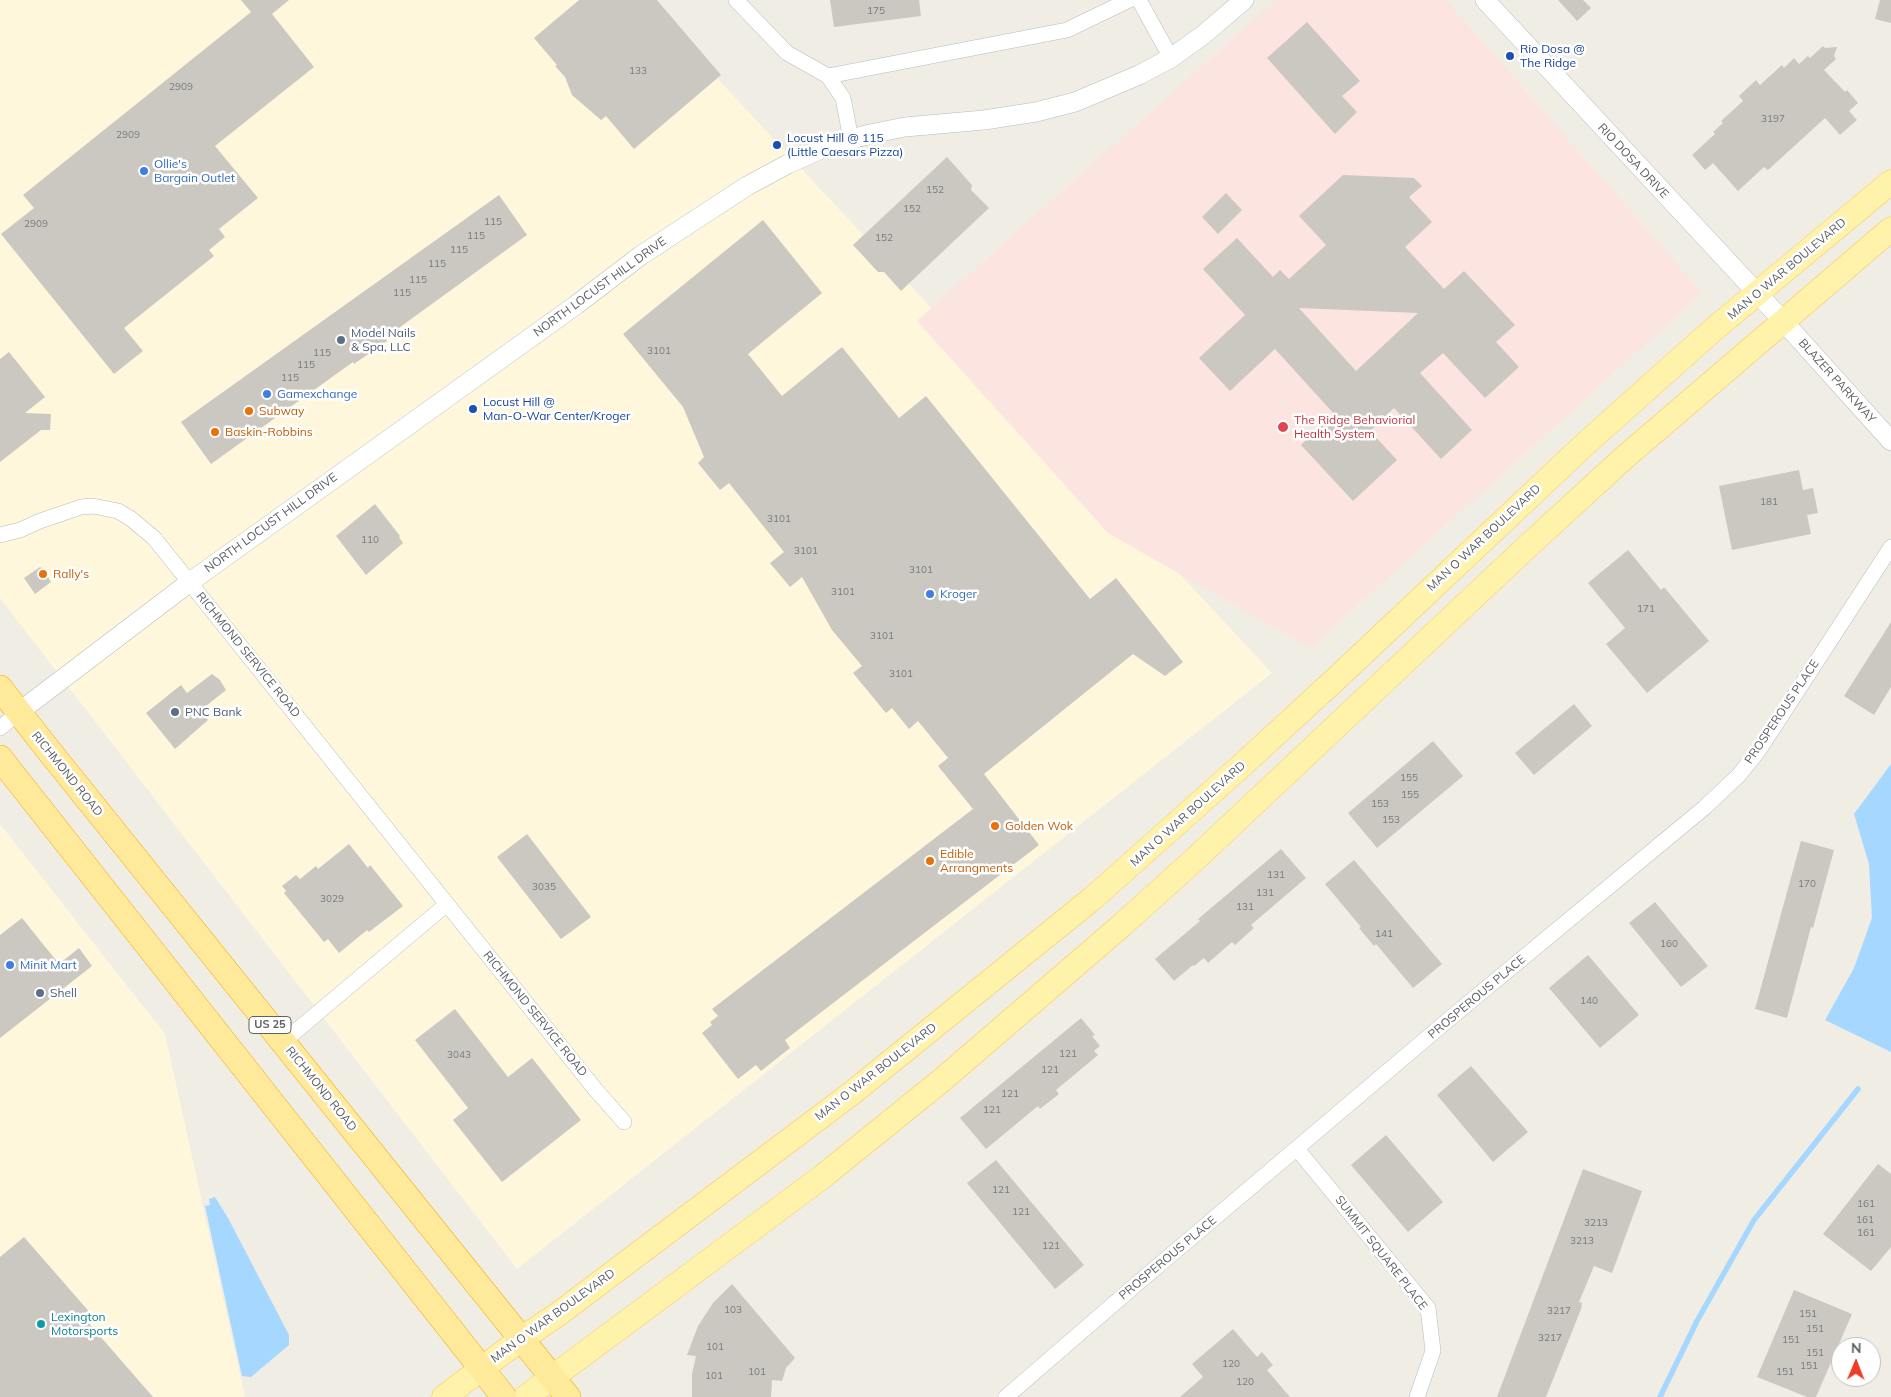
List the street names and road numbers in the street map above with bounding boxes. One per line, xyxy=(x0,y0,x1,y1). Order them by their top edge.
street label: RIO DOSA DRIVE xyxy=(1595,121,1671,201)
street label: MAN O WAR BOULEVARD xyxy=(1725,215,1849,323)
street label: NORTH LOCUST HILL DRIVE xyxy=(531,234,669,340)
street label: BLAZER PARKWAY xyxy=(1795,336,1879,426)
street label: NORTH LOCUST HILL DRIVE xyxy=(202,470,340,576)
street label: MAN O WAR BOULEVARD xyxy=(1424,482,1544,594)
street label: RICHMOND SERVICE ROAD xyxy=(193,589,303,721)
street label: PROSPEROUS PLACE xyxy=(1742,657,1822,767)
street label: RICHMOND ROAD xyxy=(28,729,106,819)
street label: MAN O WAR BOULEVARD xyxy=(1127,758,1249,870)
street label: RICHMOND SERVICE ROAD xyxy=(480,948,590,1080)
street label: PROSPEROUS PLACE xyxy=(1425,952,1529,1042)
road number: US 25 xyxy=(249,1016,291,1034)
street label: MAN O WAR BOULEVARD xyxy=(812,1020,940,1124)
street label: RICHMOND ROAD xyxy=(282,1044,360,1134)
street label: SUMMIT SQUARE PLACE xyxy=(1332,1193,1430,1313)
street label: PROSPEROUS PLACE xyxy=(1116,1213,1220,1303)
street label: MAN O WAR BOULEVARD xyxy=(488,1266,618,1366)

